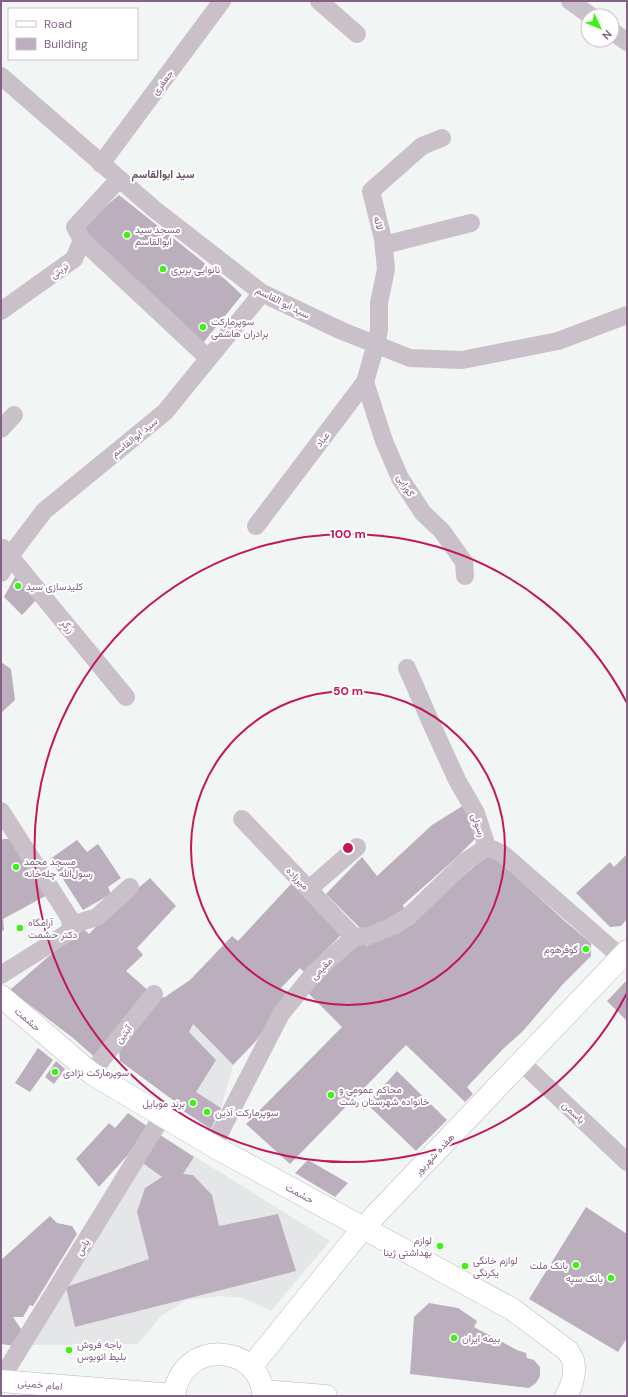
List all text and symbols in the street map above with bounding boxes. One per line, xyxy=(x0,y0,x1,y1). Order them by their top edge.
legend xyxy=(8,8,138,60)
north arrow xyxy=(580,8,620,48)
text: Road xyxy=(44,16,72,32)
text: N xyxy=(599,27,615,43)
text: Building xyxy=(44,36,88,52)
street label: جعفری xyxy=(149,67,176,98)
district label: سید ابوالقاسم xyxy=(131,167,195,182)
street label: لاله xyxy=(371,215,386,231)
place label: مسجد سید ابوالقاسم xyxy=(135,223,180,248)
marker: مسجد سید ابوالقاسم xyxy=(122,230,132,240)
street label: تربتی xyxy=(47,259,71,281)
place label: نانوایی بربری xyxy=(171,263,220,276)
marker: نانوایی بربری xyxy=(158,264,168,274)
street label: سید ابو القاسم xyxy=(254,283,312,322)
place label: سوپرمارکت برادران هاشمی xyxy=(211,315,269,340)
marker: سوپرمارکت برادران هاشمی xyxy=(198,322,208,332)
street label: سید ابوالقاسم xyxy=(108,415,160,460)
street label: عباد xyxy=(312,429,332,450)
street label: گورابی xyxy=(394,471,418,500)
text: 100 m xyxy=(330,526,366,542)
place label: کلیدسازی سید xyxy=(26,580,84,593)
marker: کلیدسازی سید xyxy=(13,581,23,591)
street label: زرگر xyxy=(58,616,77,636)
text: 50 m xyxy=(333,683,363,699)
street label: رسولی xyxy=(468,812,489,839)
centre of rings xyxy=(341,841,355,855)
place label: مسجد محمد رسول‌‌الله چله‌خانه xyxy=(24,855,93,881)
marker: مسجد محمد رسول‌‌الله چله‌خانه xyxy=(11,862,21,872)
street label: میرزاده xyxy=(283,864,312,893)
place label: آرامگاه دکتر حشمت xyxy=(28,916,78,941)
marker: آرامگاه دکتر حشمت xyxy=(15,923,25,933)
place label: گوفرهوم xyxy=(544,943,579,956)
marker: گوفرهوم xyxy=(581,944,591,954)
street label: مقیمی xyxy=(307,954,335,982)
street label: حشمت xyxy=(12,1005,44,1034)
street label: آبتین xyxy=(112,1022,135,1046)
place label: سوپرمارکت نژادی xyxy=(63,1066,129,1080)
marker: سوپرمارکت نژادی xyxy=(50,1067,60,1077)
place label: محاکم عمومی و خانواده شهرستان رشت xyxy=(339,1083,430,1108)
marker: محاکم عمومی و خانواده شهرستان رشت xyxy=(326,1090,336,1100)
place label: برند موبایل xyxy=(143,1097,185,1110)
marker: برند موبایل xyxy=(188,1098,198,1108)
street label: یاسمن xyxy=(560,1099,588,1126)
place label: سوپرمارکت آذین xyxy=(215,1106,279,1120)
marker: سوپرمارکت آذین xyxy=(202,1107,212,1117)
street label: هفده شهریور xyxy=(411,1131,457,1179)
street label: حشمت xyxy=(283,1180,316,1207)
place label: لوازم بهداشتی ژینا xyxy=(383,1234,432,1259)
street label: یاس xyxy=(72,1236,93,1258)
marker: لوازم بهداشتی ژینا xyxy=(435,1241,445,1251)
place label: لوازم خانگی یکرنگی xyxy=(473,1254,518,1279)
place label: بانک ملت xyxy=(530,1259,568,1272)
marker: بانک ملت xyxy=(571,1260,581,1270)
marker: لوازم خانگی یکرنگی xyxy=(460,1261,470,1271)
place label: بانک سپه xyxy=(566,1272,603,1286)
marker: بانک سپه xyxy=(606,1273,616,1283)
place label: بیمه ایران xyxy=(462,1332,500,1345)
marker: بیمه ایران xyxy=(449,1333,459,1343)
place label: باجه فروش بلیط اتوبوس xyxy=(77,1338,126,1363)
marker: باجه فروش بلیط اتوبوس xyxy=(64,1345,74,1355)
street label: امام خمینی xyxy=(17,1376,63,1393)

